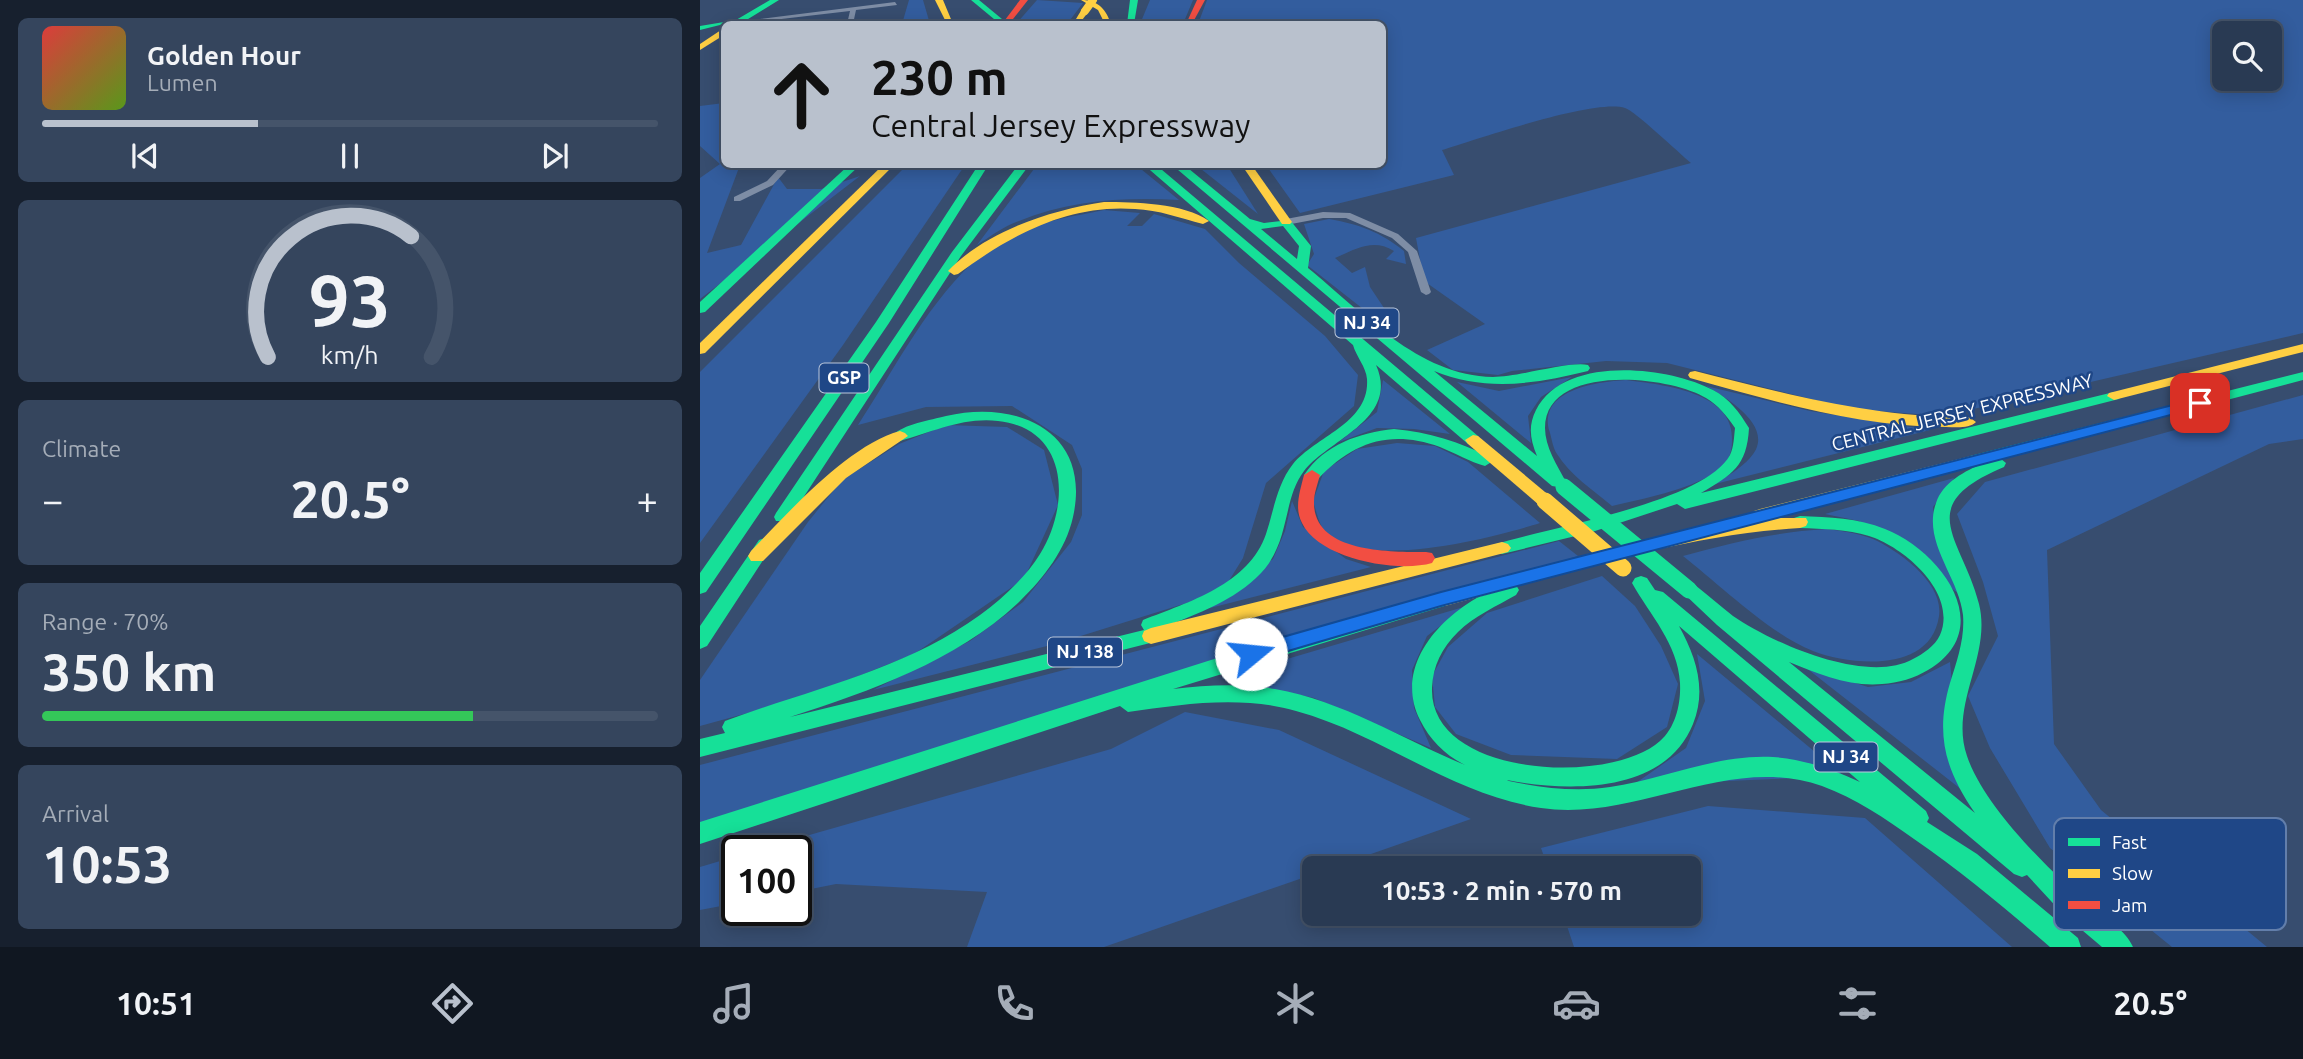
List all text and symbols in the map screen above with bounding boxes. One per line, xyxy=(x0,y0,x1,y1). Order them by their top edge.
map controls xyxy=(2212,21,2282,91)
button: search xyxy=(2212,21,2282,91)
text: Golden Hour xyxy=(147,41,301,70)
icon: ahead xyxy=(756,49,847,140)
text: 230 m xyxy=(871,49,1008,104)
text: Lumen xyxy=(147,70,218,95)
text: Central Jersey Expressway xyxy=(871,107,1251,143)
icon: previous xyxy=(126,137,164,175)
icon: pause xyxy=(331,137,369,175)
icon: next xyxy=(536,137,574,175)
text: 93 xyxy=(309,260,391,342)
road number: NJ 34 xyxy=(1336,309,1398,338)
text: km/h xyxy=(321,341,379,369)
road number: GSP xyxy=(820,364,868,392)
street label: CENTRAL JERSEY EXPRESSWAY xyxy=(1829,369,2095,455)
pin xyxy=(2170,373,2230,433)
icon: arrive xyxy=(2181,384,2219,422)
text: Climate xyxy=(42,436,121,461)
text: 20.5° xyxy=(290,470,410,528)
text: − xyxy=(42,479,63,521)
text: + xyxy=(637,479,658,521)
text: Range · 70% xyxy=(42,609,169,634)
position arrow xyxy=(1214,617,1288,691)
road number: NJ 138 xyxy=(1048,638,1122,666)
text: 350 km xyxy=(42,643,216,701)
road number: NJ 34 xyxy=(1814,742,1878,772)
text: Arrival xyxy=(42,801,109,826)
legend xyxy=(2054,818,2286,930)
text: Fast xyxy=(2112,831,2147,853)
text: 10:53 xyxy=(42,835,172,893)
speed limit sign: 100 xyxy=(721,835,812,926)
text: Slow xyxy=(2112,862,2153,884)
text: 10:53 · 2 min · 570 m xyxy=(1381,876,1622,905)
text: Jam xyxy=(2112,894,2148,916)
icon: directions xyxy=(428,979,477,1028)
icon: music xyxy=(709,979,758,1028)
icon: phone xyxy=(990,979,1039,1028)
icon: climate xyxy=(1271,979,1320,1028)
icon: car xyxy=(1552,979,1601,1028)
icon: filters xyxy=(1833,979,1882,1028)
text: 10:51 xyxy=(116,985,196,1021)
text: 20.5° xyxy=(2114,985,2187,1021)

